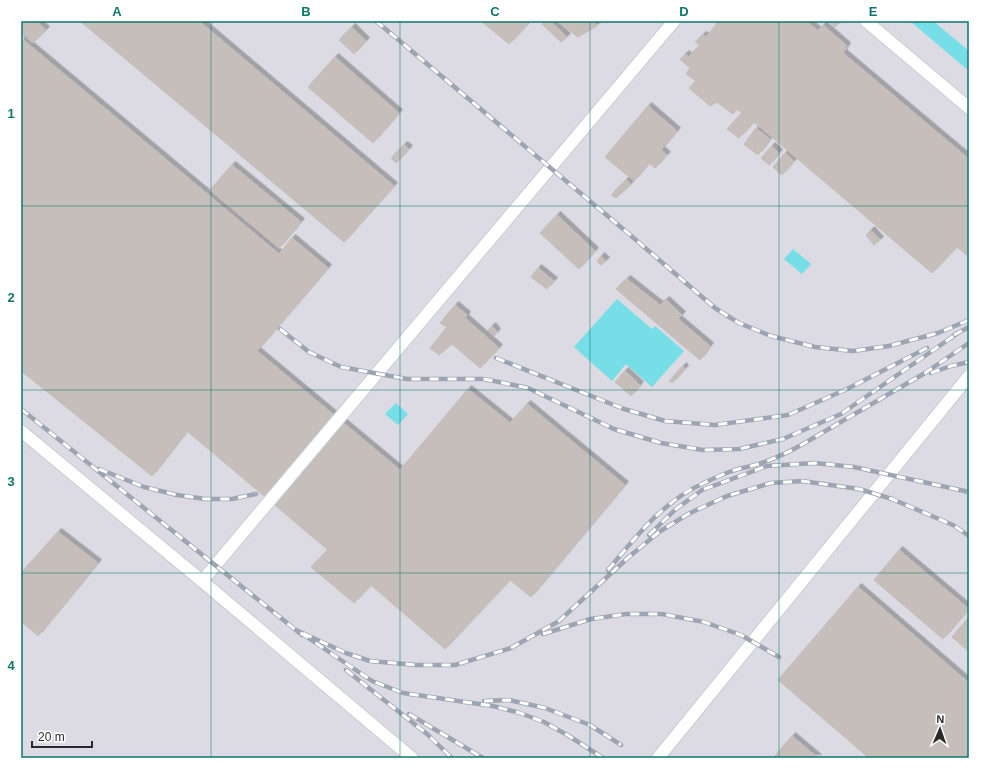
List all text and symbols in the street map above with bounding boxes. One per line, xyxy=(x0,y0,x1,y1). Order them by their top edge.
text: A xyxy=(112,4,122,19)
text: B xyxy=(301,4,311,19)
text: C xyxy=(490,4,500,19)
text: D xyxy=(679,4,689,19)
text: E xyxy=(869,4,878,19)
text: 1 xyxy=(7,106,15,121)
text: 2 xyxy=(7,290,15,305)
text: 3 xyxy=(7,474,15,489)
text: 4 xyxy=(7,658,15,673)
north arrow xyxy=(920,709,960,749)
text: N xyxy=(936,713,945,725)
scale bar xyxy=(32,723,92,749)
text: 20 m xyxy=(38,730,65,744)

